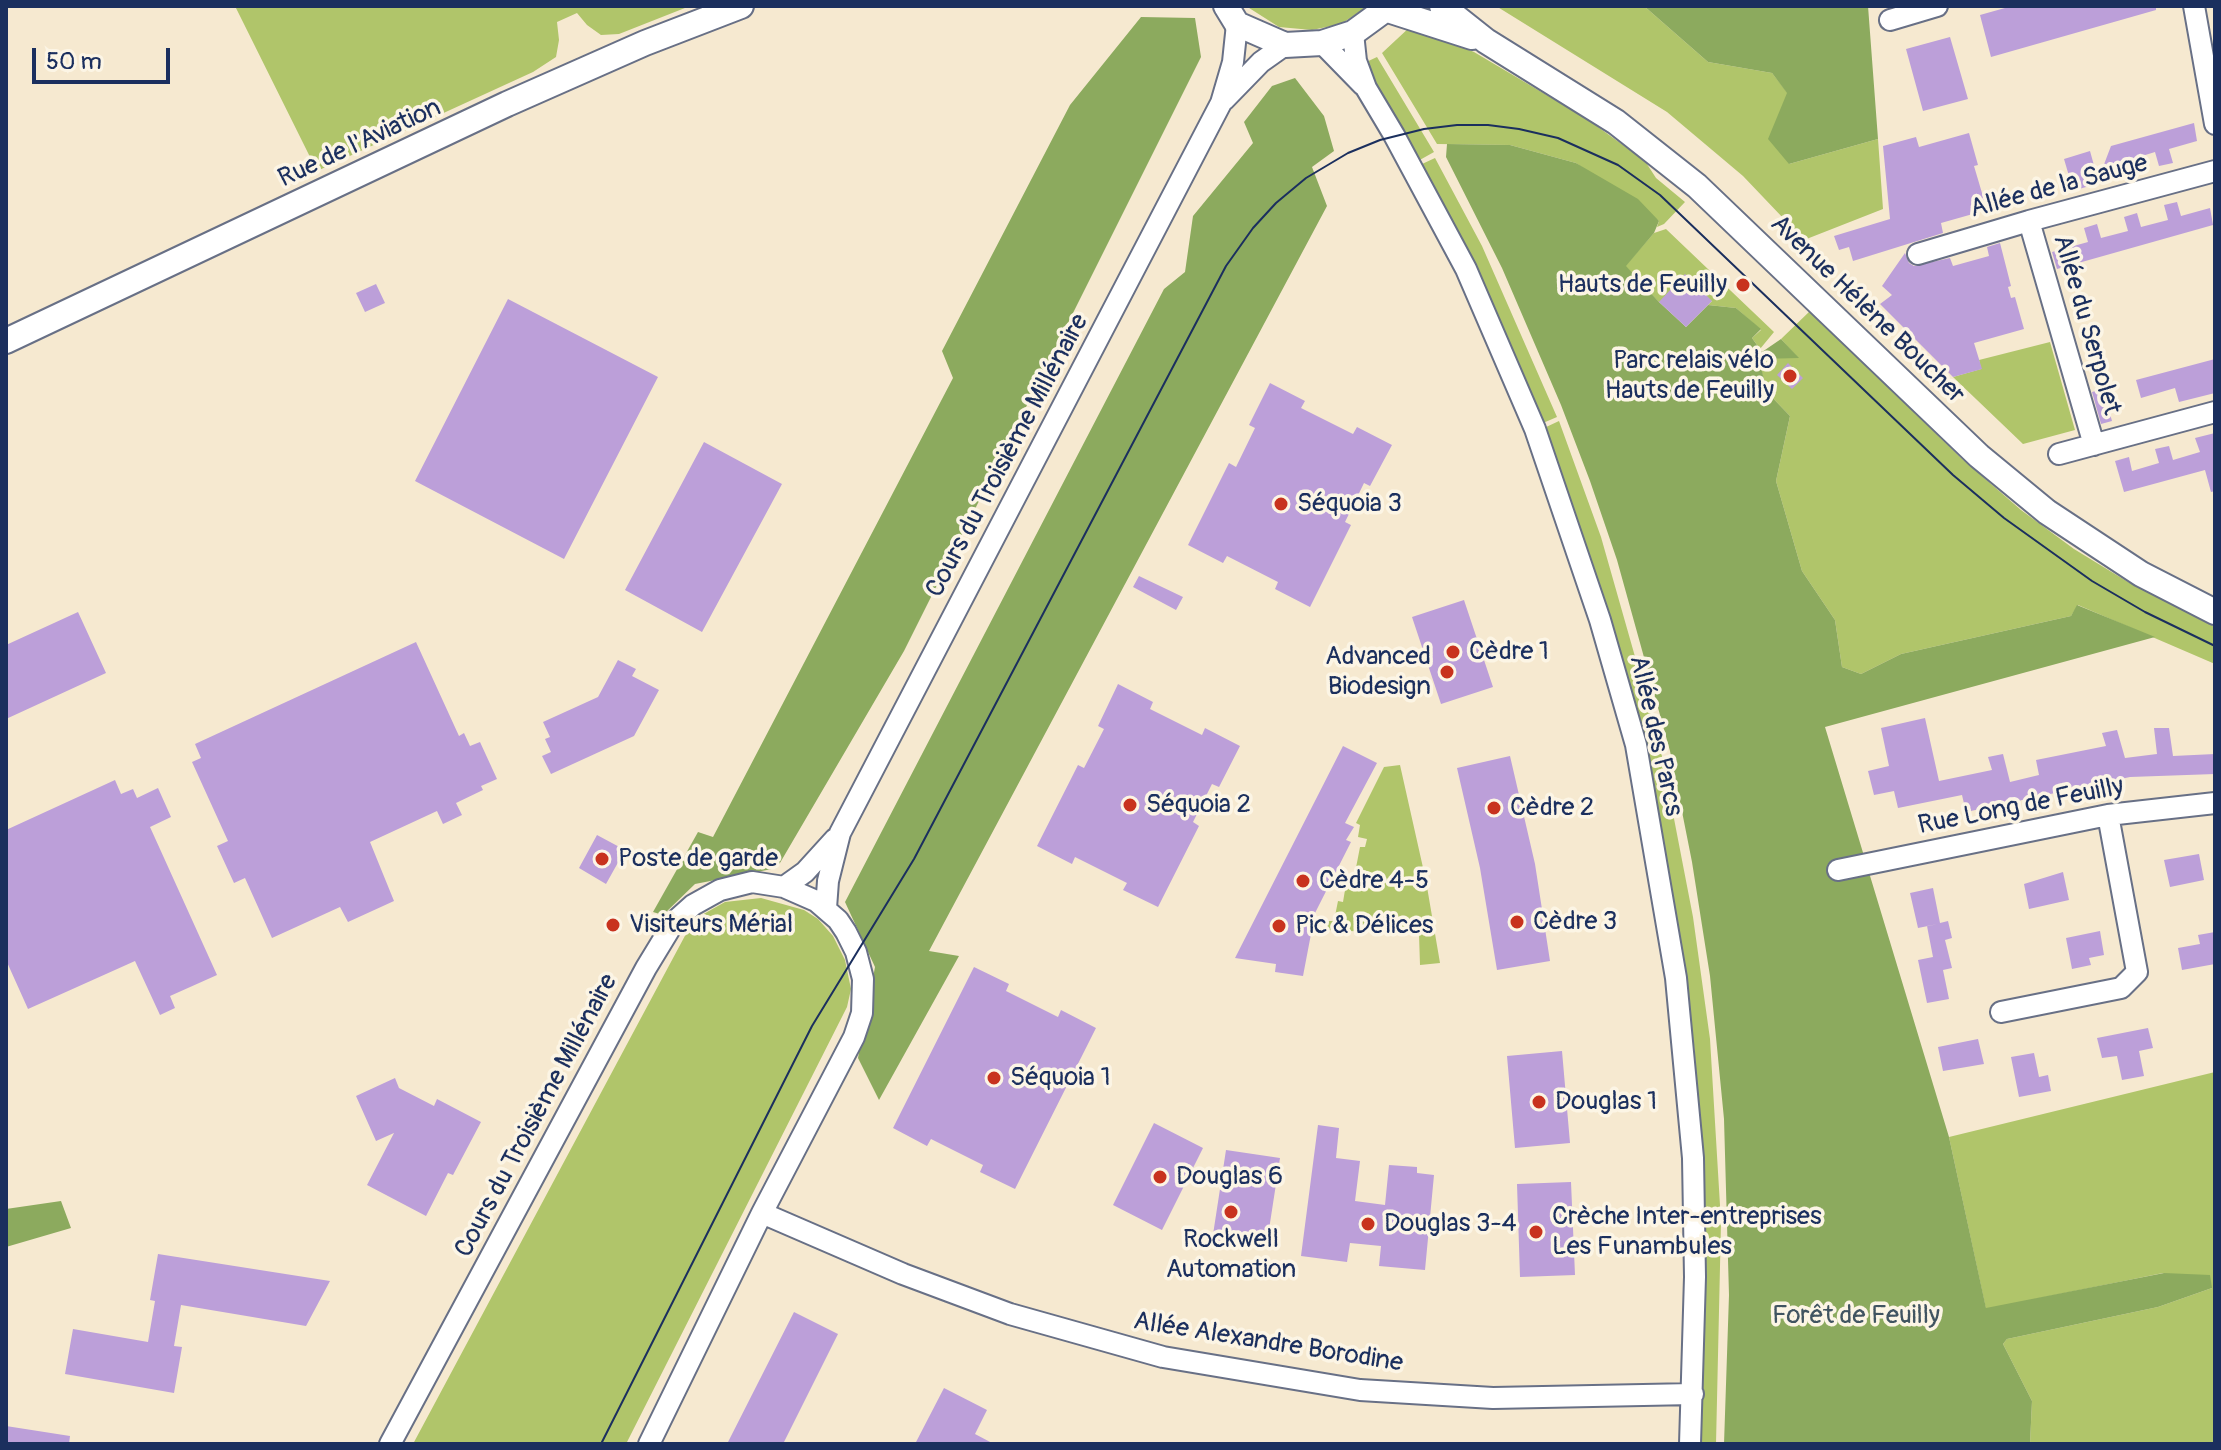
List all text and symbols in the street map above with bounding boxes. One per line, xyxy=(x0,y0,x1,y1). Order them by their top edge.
scale bar xyxy=(36,32,174,82)
text: 50 m xyxy=(46,47,102,76)
street label: Rue de l'Aviation xyxy=(274,93,446,195)
street label: Allée de la Sauge xyxy=(1967,148,2151,226)
street label: Avenue Hélène Boucher xyxy=(1763,209,1971,411)
street label: Allée du Serpolet xyxy=(2045,231,2127,419)
place label: Hauts de Feuilly xyxy=(1558,269,1727,301)
marker: Hauts de Feuilly xyxy=(1734,276,1752,294)
street label: Cours du Troisième Millénaire xyxy=(920,309,1096,603)
place label: Parc relais vélo Hauts de Feuilly xyxy=(1605,345,1774,406)
marker: Parc relais vélo Hauts de Feuilly xyxy=(1781,367,1799,385)
place label: Séquoia 3 xyxy=(1297,488,1402,520)
marker: Séquoia 3 xyxy=(1272,495,1290,513)
place label: Cèdre 1 xyxy=(1469,636,1549,668)
place label: Advanced Biodesign xyxy=(1325,641,1431,702)
marker: Cèdre 1 xyxy=(1444,643,1462,661)
street label: Allée des Parcs xyxy=(1621,653,1689,819)
marker: Advanced Biodesign xyxy=(1438,663,1456,681)
street label: Rue Long de Feuilly xyxy=(1916,772,2126,842)
place label: Séquoia 2 xyxy=(1146,789,1251,821)
place label: Cèdre 2 xyxy=(1510,792,1594,824)
marker: Séquoia 2 xyxy=(1121,796,1139,814)
marker: Cèdre 2 xyxy=(1485,799,1503,817)
place label: Poste de garde xyxy=(618,843,778,875)
marker: Poste de garde xyxy=(593,850,611,868)
place label: Cèdre 4-5 xyxy=(1319,865,1429,897)
marker: Cèdre 4-5 xyxy=(1294,872,1312,890)
place label: Cèdre 3 xyxy=(1533,906,1617,938)
place label: Visiteurs Mérial xyxy=(629,909,793,941)
place label: Pic & Délices xyxy=(1295,910,1433,942)
marker: Cèdre 3 xyxy=(1508,913,1526,931)
marker: Visiteurs Mérial xyxy=(604,916,622,934)
marker: Pic & Délices xyxy=(1270,917,1288,935)
street label: Cours du Troisième Millénaire xyxy=(449,969,625,1263)
place label: Séquoia 1 xyxy=(1010,1062,1111,1094)
marker: Séquoia 1 xyxy=(985,1069,1003,1087)
place label: Douglas 1 xyxy=(1555,1086,1657,1118)
marker: Douglas 1 xyxy=(1530,1093,1548,1111)
place label: Douglas 6 xyxy=(1176,1161,1283,1193)
marker: Douglas 6 xyxy=(1151,1168,1169,1186)
place label: Crèche Inter-entreprises Les Funambules xyxy=(1552,1201,1822,1262)
marker: Rockwell Automation xyxy=(1222,1203,1240,1221)
place label: Douglas 3-4 xyxy=(1384,1208,1517,1240)
marker: Douglas 3-4 xyxy=(1359,1215,1377,1233)
marker: Crèche Inter-entreprises Les Funambules xyxy=(1527,1223,1545,1241)
place label: Rockwell Automation xyxy=(1166,1224,1296,1286)
park label: Forêt de Feuilly xyxy=(1772,1300,1940,1332)
street label: Allée Alexandre Borodine xyxy=(1131,1306,1405,1380)

